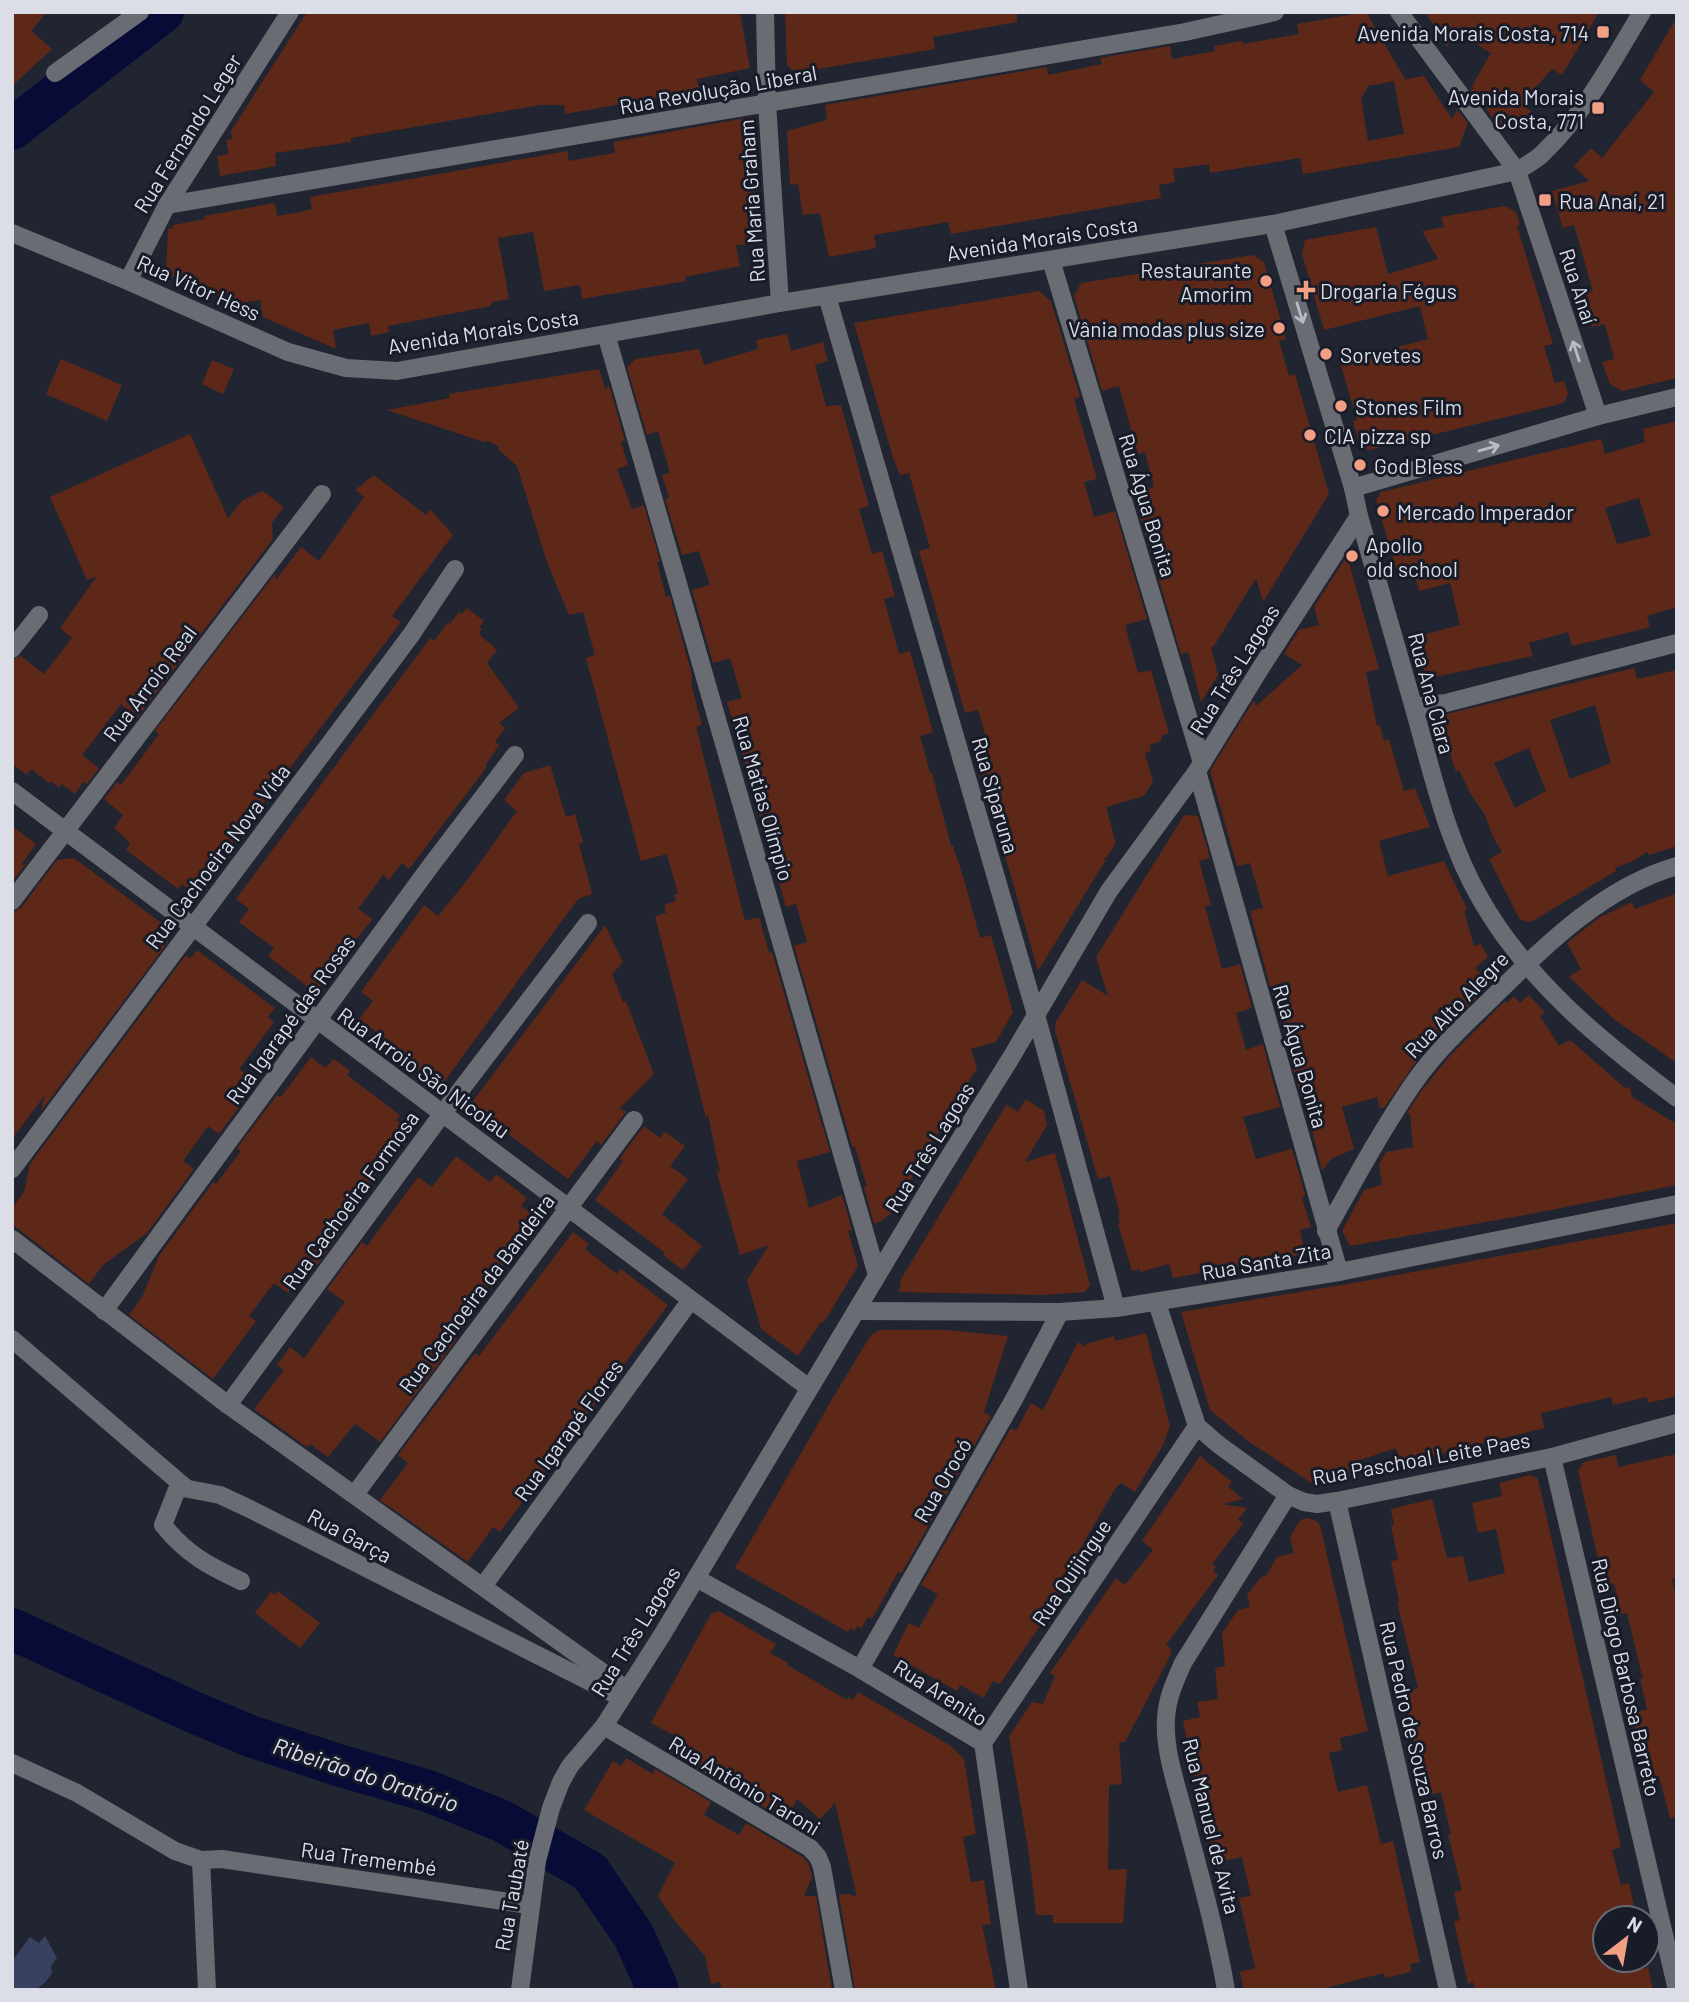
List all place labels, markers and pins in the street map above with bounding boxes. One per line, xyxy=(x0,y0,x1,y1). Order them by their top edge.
place label: Avenida Morais Costa, 714 xyxy=(1357,20,1589,45)
marker: Avenida Morais Costa, 714 xyxy=(1595,24,1611,40)
place label: Avenida Morais Costa, 771 xyxy=(1448,84,1584,133)
marker: Avenida Morais Costa, 771 xyxy=(1590,100,1606,116)
place label: Rua Anaí, 21 xyxy=(1559,188,1665,213)
marker: Rua Anaí, 21 xyxy=(1537,192,1553,208)
place label: Restaurante Amorim xyxy=(1140,257,1252,306)
marker: Restaurante Amorim xyxy=(1258,273,1274,289)
place label: Drogaria Fégus xyxy=(1320,278,1457,303)
marker: Drogaria Fégus xyxy=(1298,282,1314,298)
place label: Vânia modas plus size xyxy=(1068,316,1265,341)
marker: Vânia modas plus size xyxy=(1271,320,1287,336)
place label: Sorvetes xyxy=(1340,342,1421,367)
marker: Sorvetes xyxy=(1318,346,1334,362)
place label: Stones Film xyxy=(1355,394,1462,419)
marker: Stones Film xyxy=(1333,398,1349,414)
place label: CIA pizza sp xyxy=(1324,423,1431,448)
marker: CIA pizza sp xyxy=(1302,427,1318,443)
place label: God Bless xyxy=(1374,453,1463,478)
marker: God Bless xyxy=(1352,457,1368,473)
place label: Mercado Imperador xyxy=(1397,499,1574,524)
marker: Mercado Imperador xyxy=(1375,503,1391,519)
place label: Apollo old school xyxy=(1366,532,1458,581)
marker: Apollo old school xyxy=(1344,548,1360,564)

